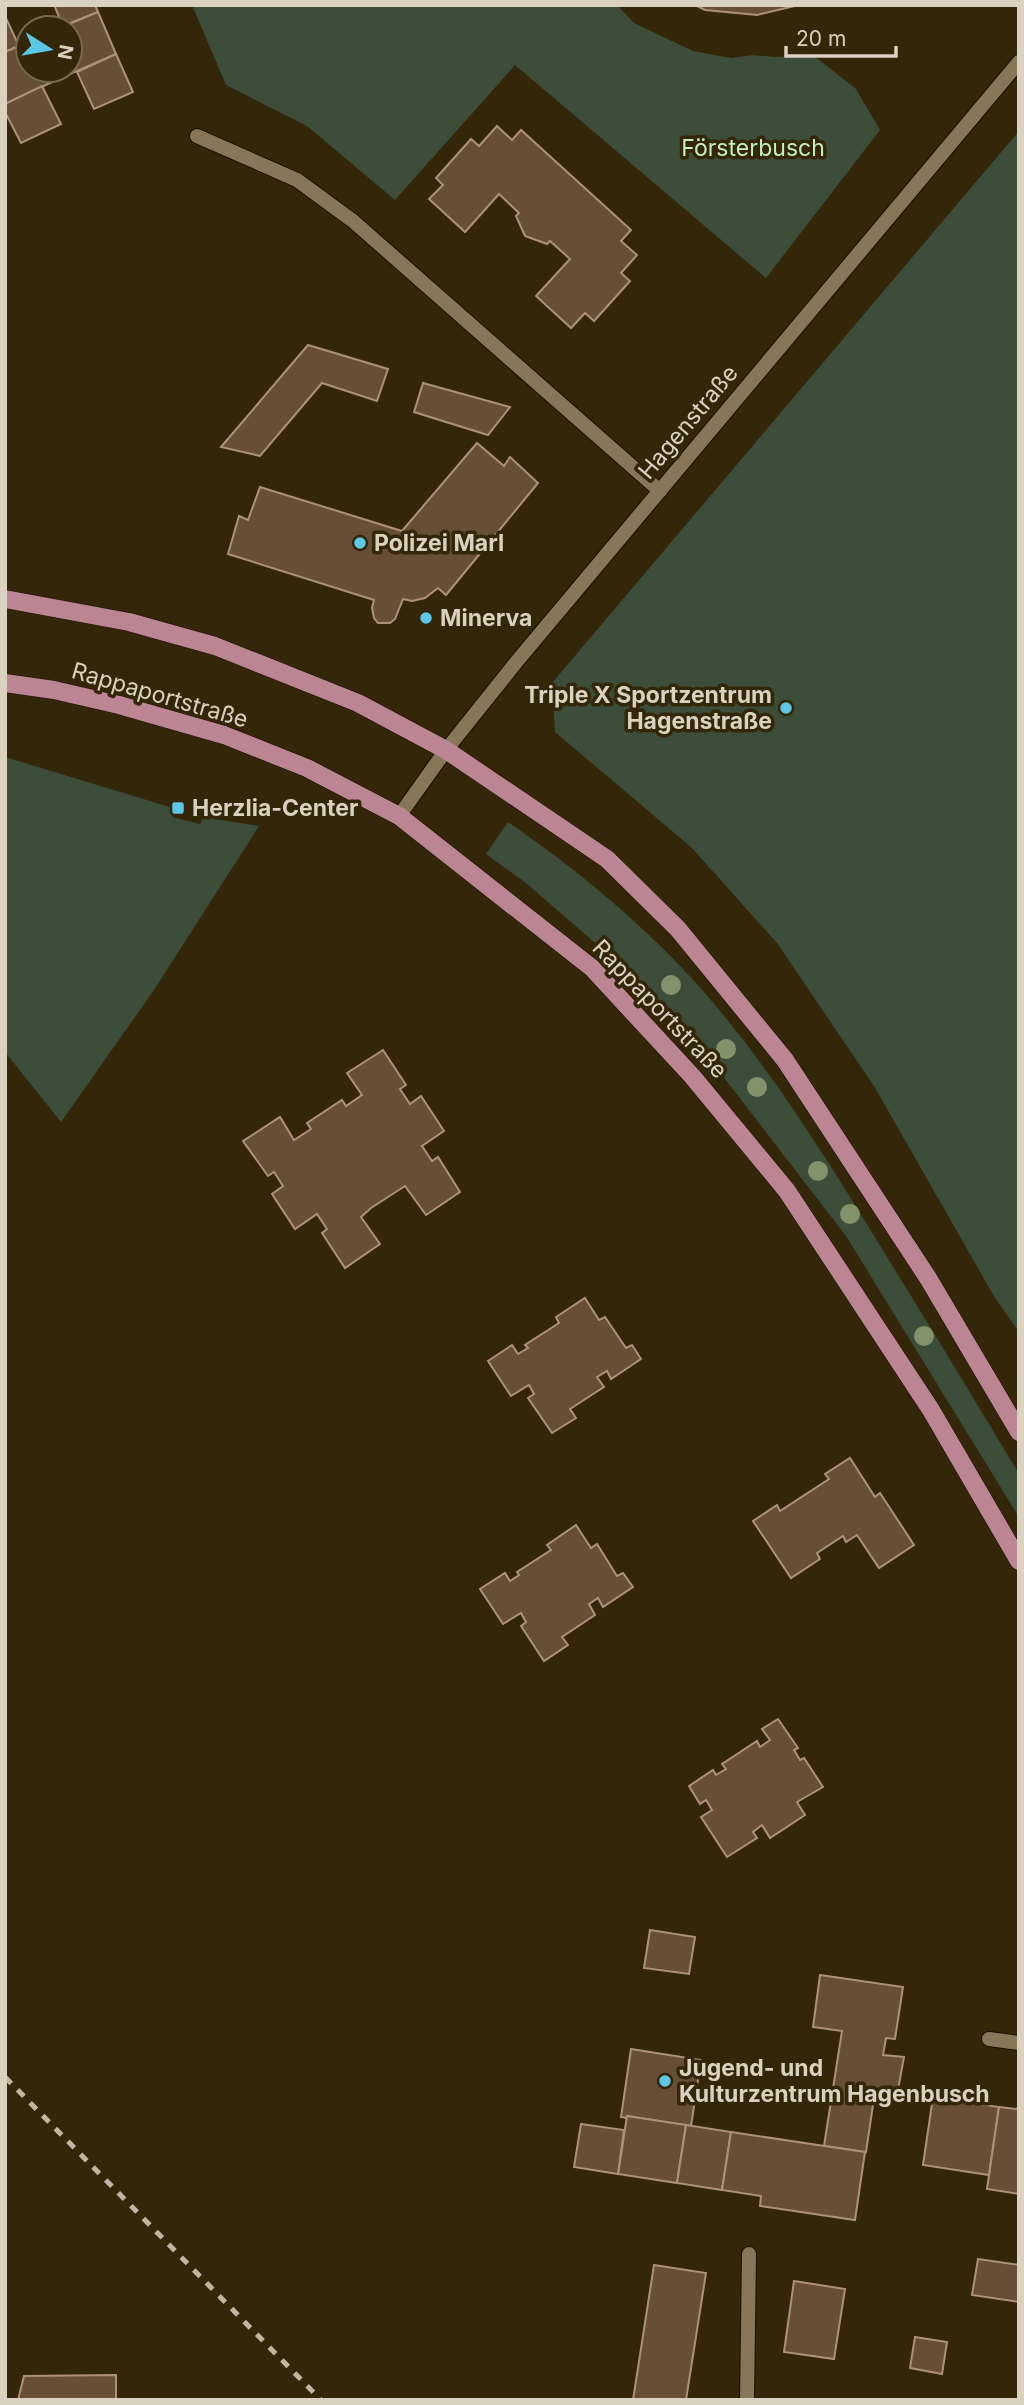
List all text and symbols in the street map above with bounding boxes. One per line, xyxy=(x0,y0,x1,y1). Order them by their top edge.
north arrow xyxy=(14,14,84,84)
scale bar xyxy=(786,14,896,58)
text: 20 m xyxy=(796,26,846,51)
text: N xyxy=(53,43,78,61)
park label: Försterbusch xyxy=(681,134,825,162)
street label: Hagenstraße xyxy=(632,359,744,485)
place label: Polizei Marl xyxy=(374,529,504,557)
marker: Polizei Marl xyxy=(352,535,368,551)
place label: Minerva xyxy=(440,604,532,632)
marker: Minerva xyxy=(418,610,434,626)
street label: Rappaportstraße xyxy=(69,656,251,734)
place label: Triple X Sportzentrum Hagenstraße xyxy=(524,681,772,735)
marker: Triple X Sportzentrum Hagenstraße xyxy=(778,700,794,716)
place label: Herzlia-Center xyxy=(192,794,358,822)
marker: Herzlia-Center xyxy=(170,800,186,816)
street label: Rappaportstraße xyxy=(587,934,733,1084)
place label: Jugend- und Kulturzentrum Hagenbusch xyxy=(679,2054,990,2108)
marker: Jugend- und Kulturzentrum Hagenbusch xyxy=(657,2073,673,2089)

